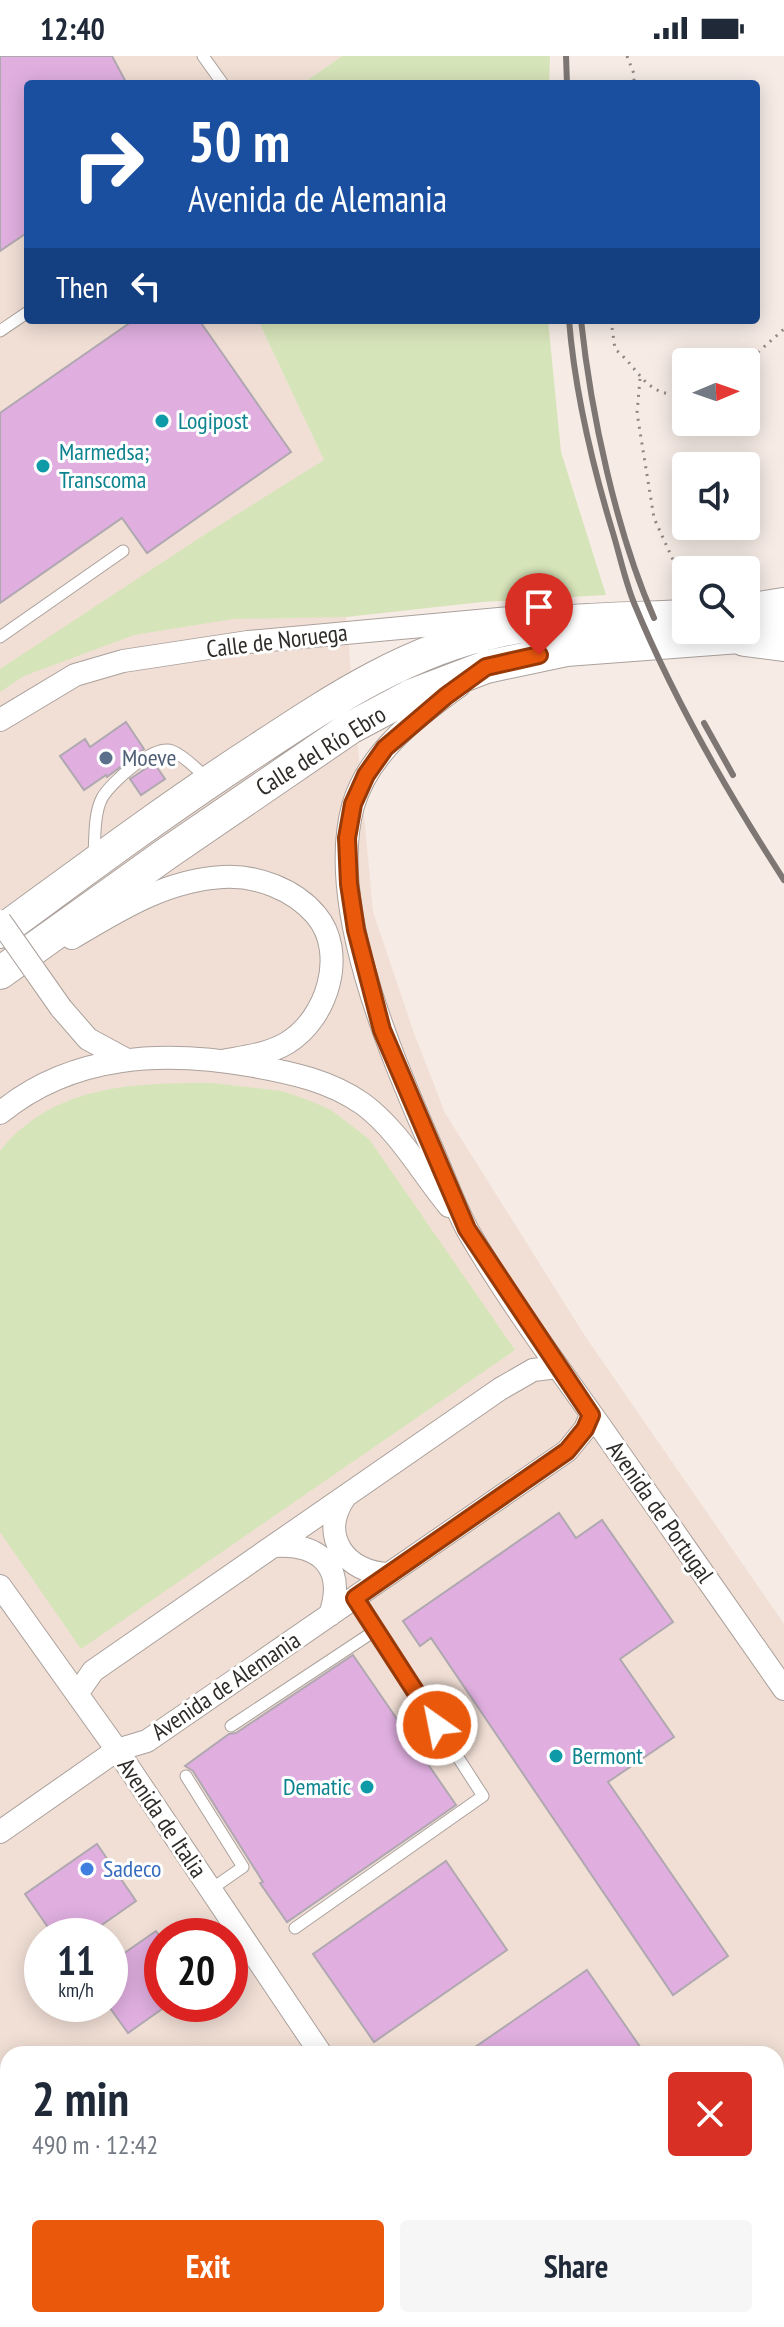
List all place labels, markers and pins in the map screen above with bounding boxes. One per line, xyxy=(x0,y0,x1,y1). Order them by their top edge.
place label: Logipost xyxy=(178,405,249,436)
marker: Logipost xyxy=(153,412,171,430)
place label: Marmedsa; Transcoma xyxy=(59,436,149,495)
marker: Marmedsa; Transcoma xyxy=(34,457,52,475)
pin xyxy=(505,573,573,655)
place label: Moeve xyxy=(122,742,176,773)
marker: Moeve xyxy=(97,749,115,767)
place label: Bermont xyxy=(572,1740,643,1771)
marker: Bermont xyxy=(547,1747,565,1765)
place label: Dematic xyxy=(283,1771,351,1802)
marker: Dematic xyxy=(358,1778,376,1796)
place label: Sadeco xyxy=(103,1853,162,1884)
marker: Sadeco xyxy=(78,1860,96,1878)

